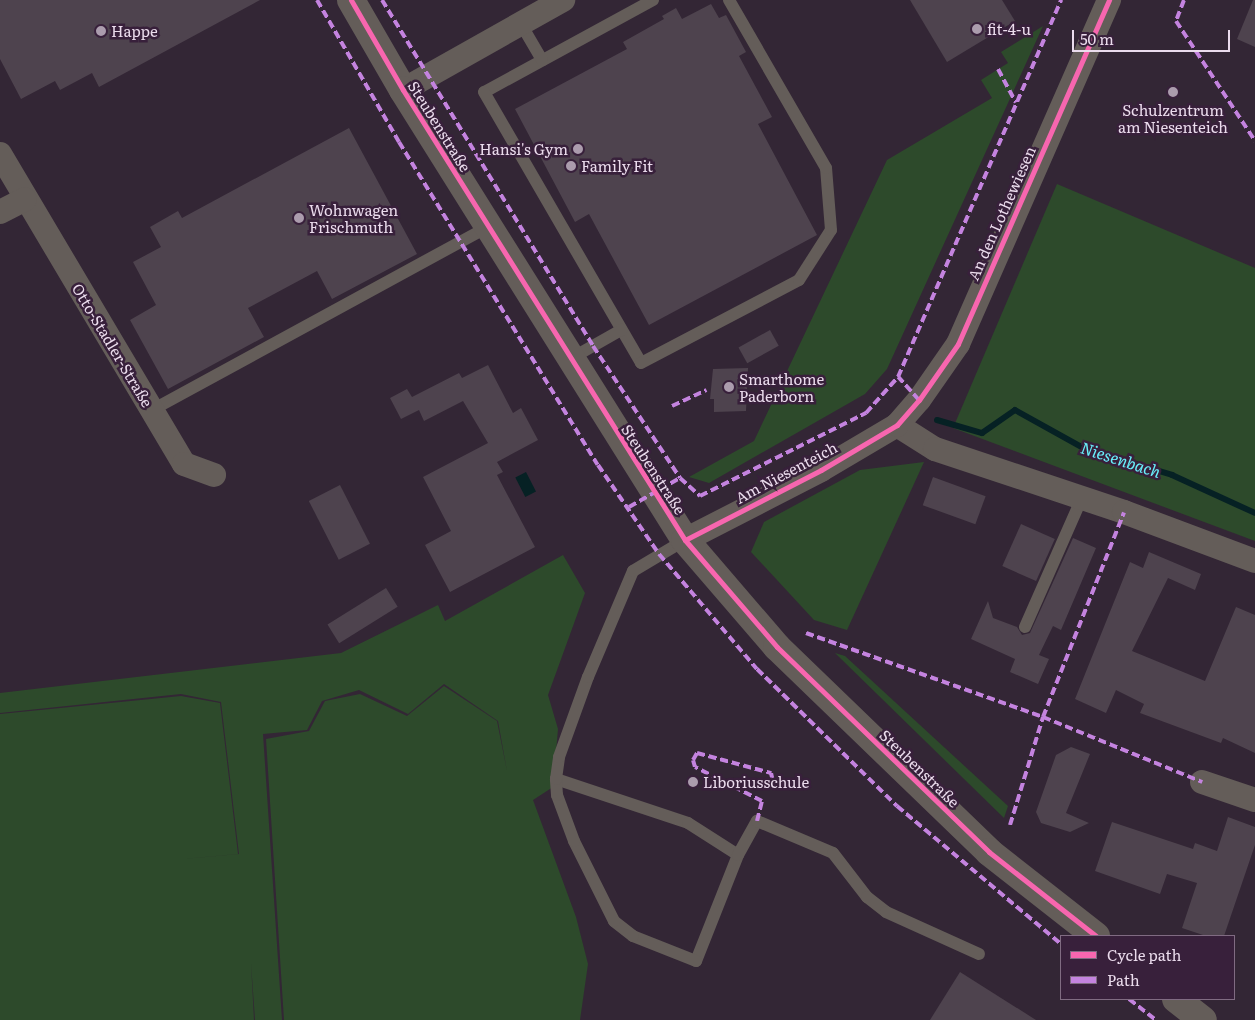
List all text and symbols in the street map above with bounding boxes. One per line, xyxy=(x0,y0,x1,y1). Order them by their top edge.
place label: fit-4-u xyxy=(987,20,1031,38)
scale bar xyxy=(1075,20,1232,52)
place label: Happe xyxy=(111,22,158,40)
marker: fit-4-u xyxy=(971,23,983,35)
marker: Happe xyxy=(95,25,107,37)
text: 50 m xyxy=(1080,27,1114,50)
street label: Steubenstraße xyxy=(405,77,475,175)
marker: Schulzentrum am Niesenteich xyxy=(1167,86,1179,98)
place label: Schulzentrum am Niesenteich xyxy=(1118,100,1228,135)
place label: Hansi's Gym xyxy=(479,140,568,158)
marker: Hansi's Gym xyxy=(572,143,584,155)
street label: An den Lothewiesen xyxy=(963,143,1039,283)
place label: Family Fit xyxy=(581,157,653,175)
marker: Family Fit xyxy=(565,160,577,172)
place label: Wohnwagen Frischmuth xyxy=(309,200,398,235)
marker: Wohnwagen Frischmuth xyxy=(293,212,305,224)
street label: Otto-Stadler-Straße xyxy=(69,280,157,410)
place label: Smarthome Paderborn xyxy=(739,369,824,404)
marker: Smarthome Paderborn xyxy=(723,381,735,393)
street label: Steubenstraße xyxy=(618,421,690,517)
water label: Niesenbach xyxy=(1079,437,1163,481)
street label: Am Niesenteich xyxy=(732,438,840,506)
street label: Steubenstraße xyxy=(876,725,964,811)
place label: Liboriusschule xyxy=(703,773,809,791)
marker: Liboriusschule xyxy=(687,776,699,788)
legend xyxy=(1060,935,1235,1000)
text: Cycle path xyxy=(1107,943,1181,966)
text: Path xyxy=(1107,968,1140,991)

